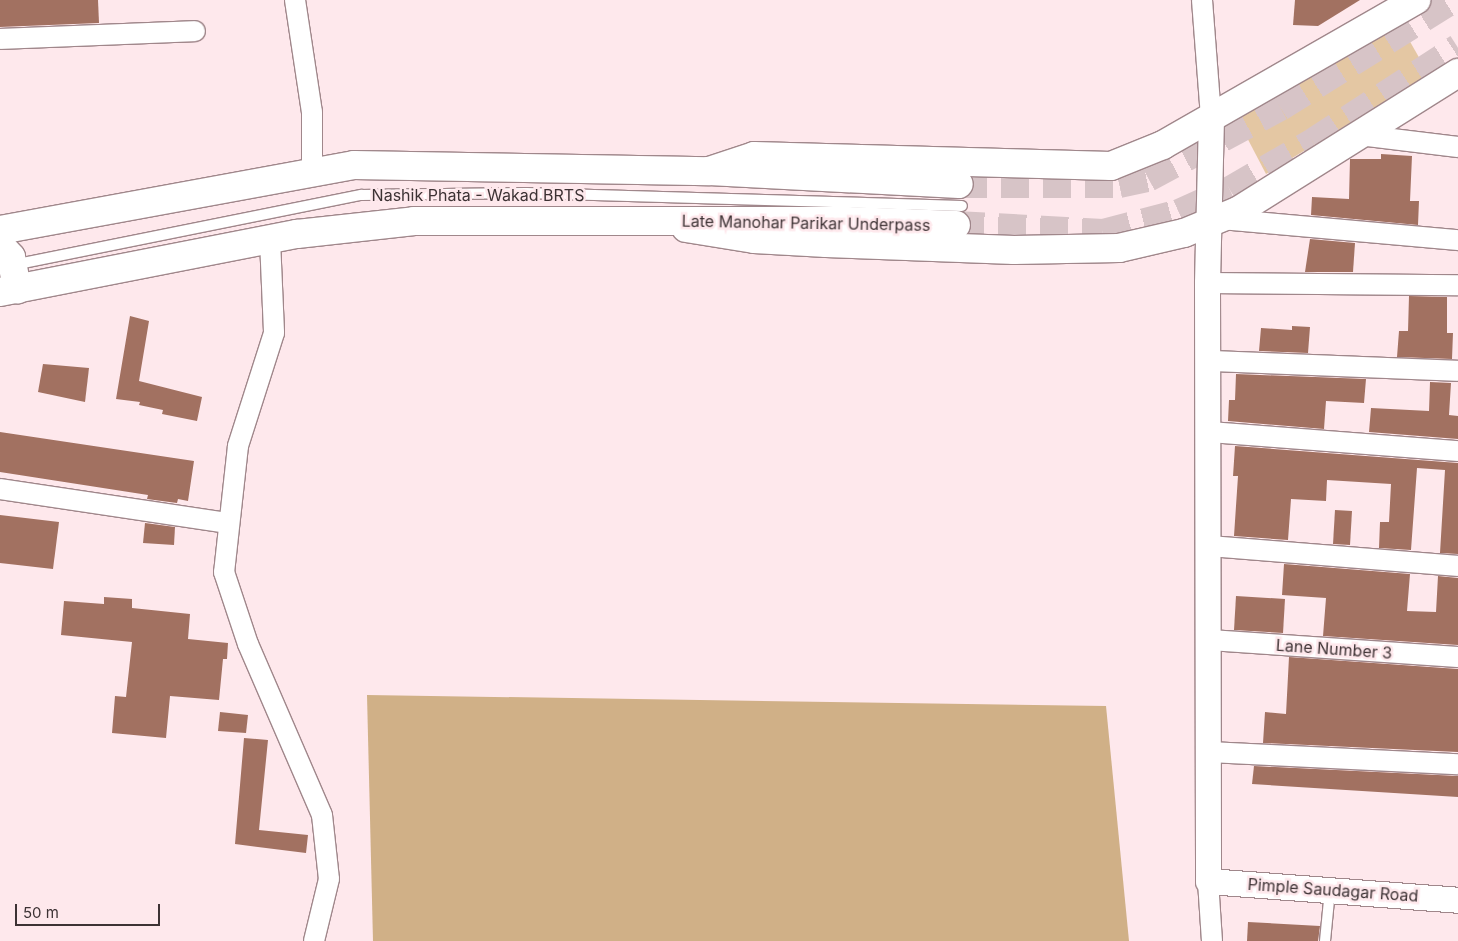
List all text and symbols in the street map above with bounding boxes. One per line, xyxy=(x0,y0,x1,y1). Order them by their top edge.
street label: Nashik Phata - Wakad BRTS xyxy=(372,185,584,205)
street label: Late Manohar Parikar Underpass xyxy=(682,211,930,235)
street label: Lane Number 3 xyxy=(1275,635,1393,663)
street label: Pimple Saudagar Road xyxy=(1247,874,1419,906)
scale bar xyxy=(18,894,162,926)
text: 50 m xyxy=(23,903,59,922)

